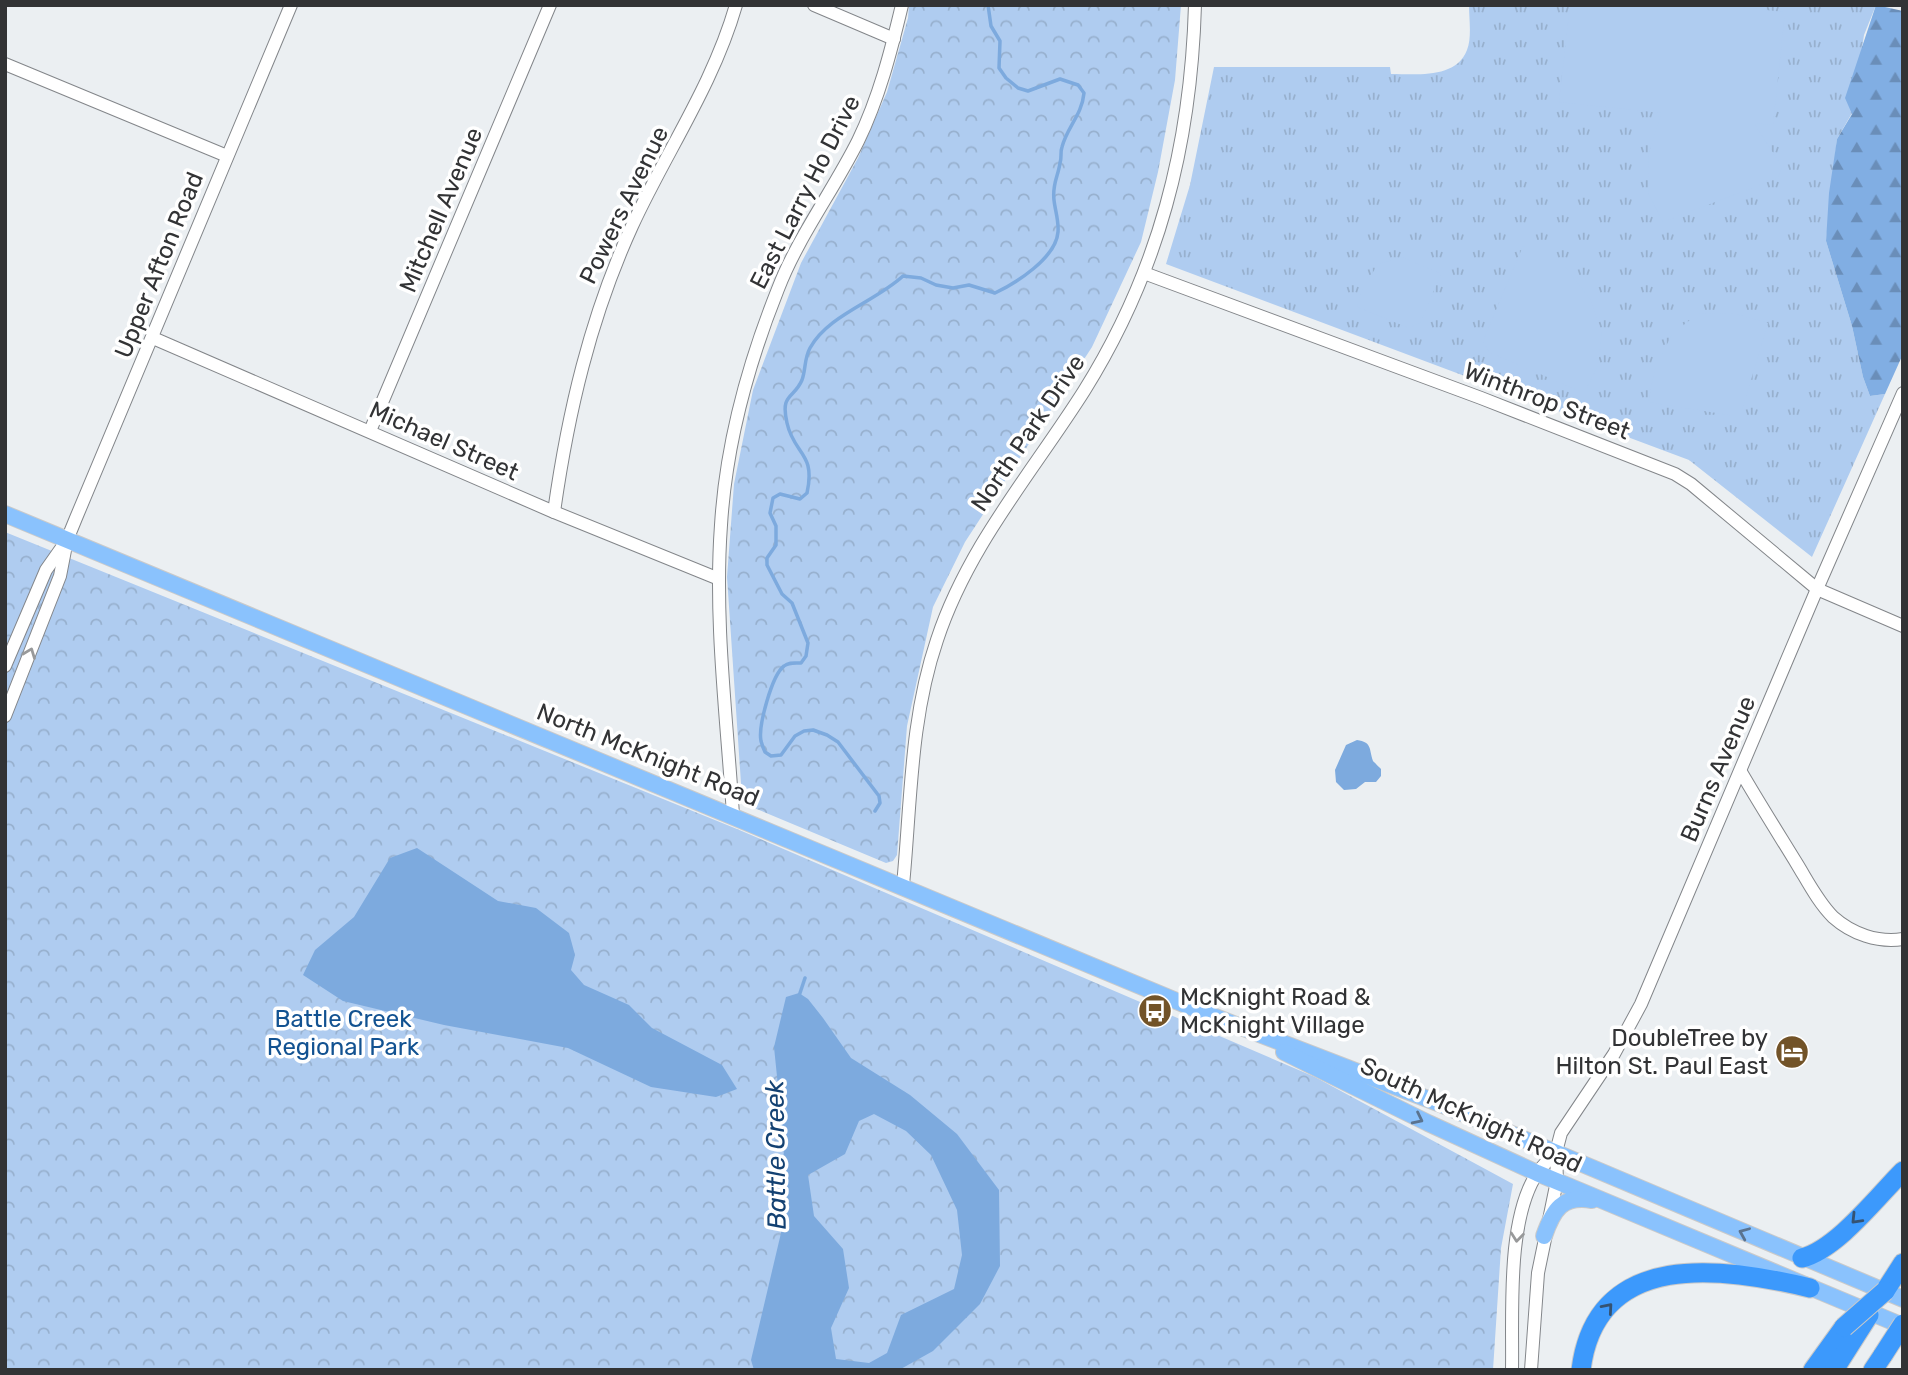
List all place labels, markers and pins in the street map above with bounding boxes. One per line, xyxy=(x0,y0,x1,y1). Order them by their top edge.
place label: McKnight Road & McKnight Village xyxy=(1180,983,1371,1039)
bus stop icon: McKnight Road & McKnight Village xyxy=(1136,992,1174,1030)
place label: DoubleTree by Hilton St. Paul East xyxy=(1555,1024,1768,1080)
hotel icon: DoubleTree by Hilton St. Paul East xyxy=(1773,1033,1811,1071)

